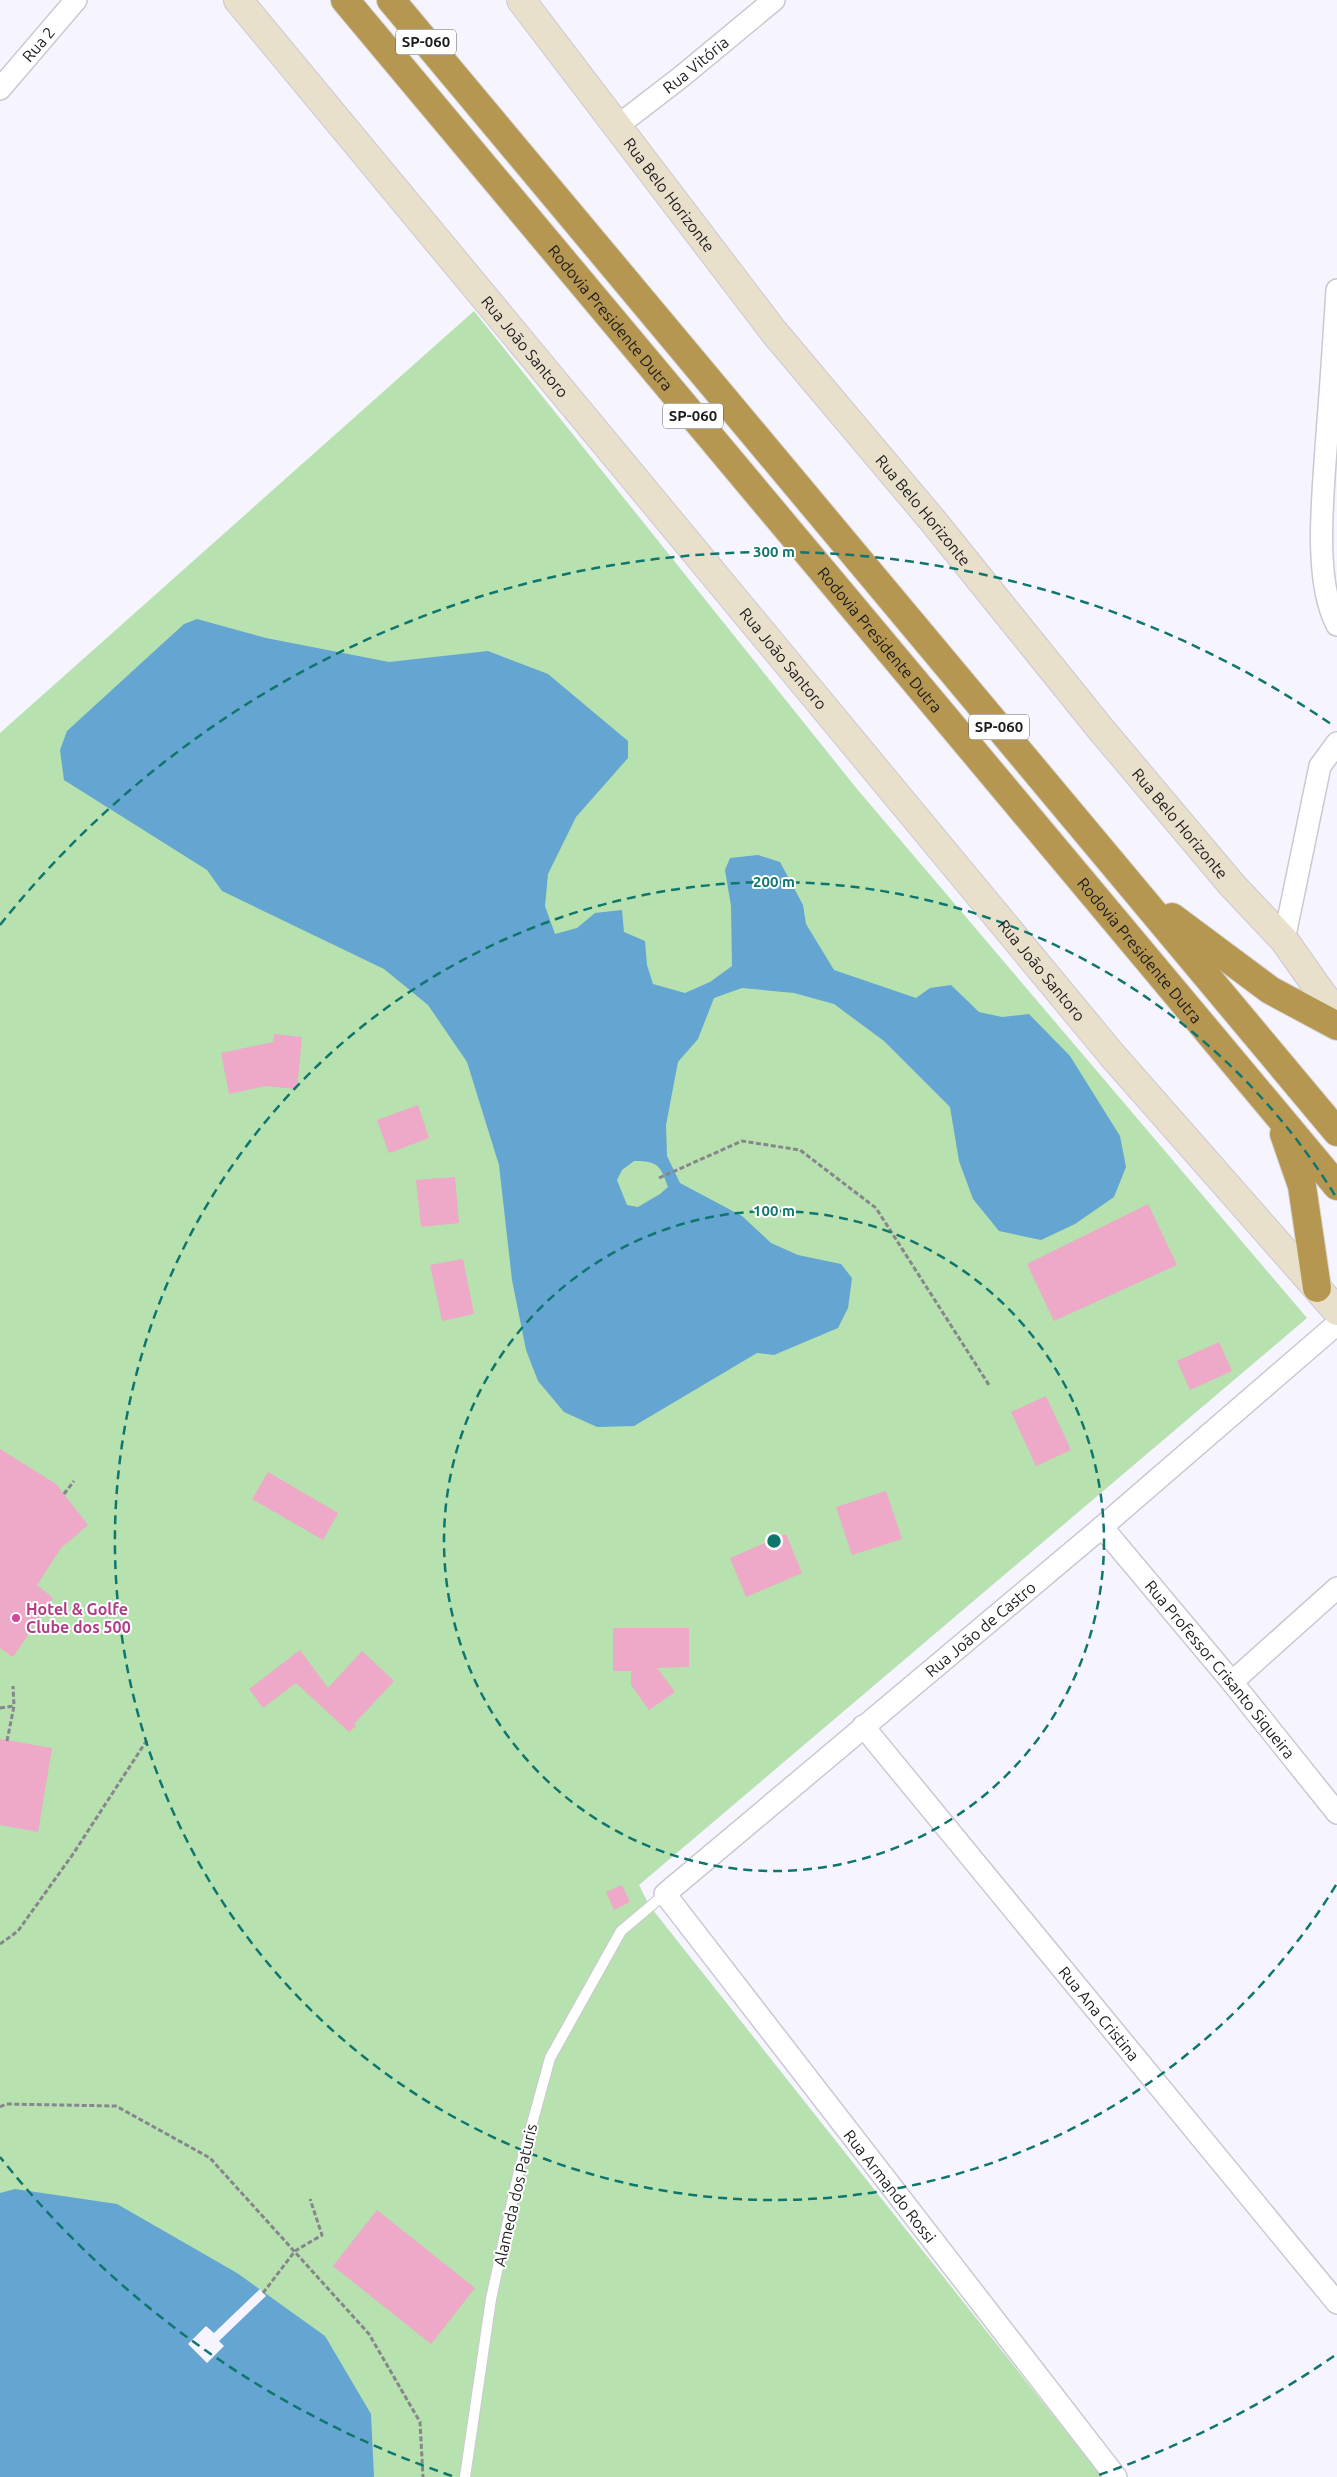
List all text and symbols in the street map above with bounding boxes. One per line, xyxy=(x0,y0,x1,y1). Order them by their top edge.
street label: Rua 2 xyxy=(18,23,58,65)
road number: SP-060 xyxy=(396,30,456,54)
street label: Rua Vitória xyxy=(659,33,732,97)
street label: Rua Belo Horizonte xyxy=(620,134,719,255)
street label: Rodovia Presidente Dutra xyxy=(545,241,677,394)
street label: Rua João Santoro xyxy=(478,292,572,401)
road number: SP-060 xyxy=(663,404,723,428)
street label: Rua Belo Horizonte xyxy=(872,451,974,569)
text: 300 m xyxy=(753,543,795,560)
street label: Rodovia Presidente Dutra xyxy=(814,563,946,716)
street label: Rua João Santoro xyxy=(736,604,831,713)
road number: SP-060 xyxy=(969,714,1029,740)
street label: Rua Belo Horizonte xyxy=(1129,765,1232,882)
text: 200 m xyxy=(753,873,795,890)
street label: Rodovia Presidente Dutra xyxy=(1074,874,1206,1027)
street label: Rua João Santoro xyxy=(995,916,1089,1025)
text: 100 m xyxy=(753,1202,795,1219)
centre of rings xyxy=(765,1532,783,1550)
street label: Rua Professor Crisanto Siqueira xyxy=(1142,1577,1299,1762)
street label: Rua João de Castro xyxy=(922,1578,1039,1680)
place label: Hotel & Golfe Clube dos 500 xyxy=(26,1600,131,1636)
marker: Hotel & Golfe Clube dos 500 xyxy=(10,1612,22,1624)
street label: Rua Ana Cristina xyxy=(1055,1963,1143,2064)
street label: Alameda dos Paturis xyxy=(490,2122,540,2268)
street label: Rua Armando Rossi xyxy=(840,2126,940,2246)

